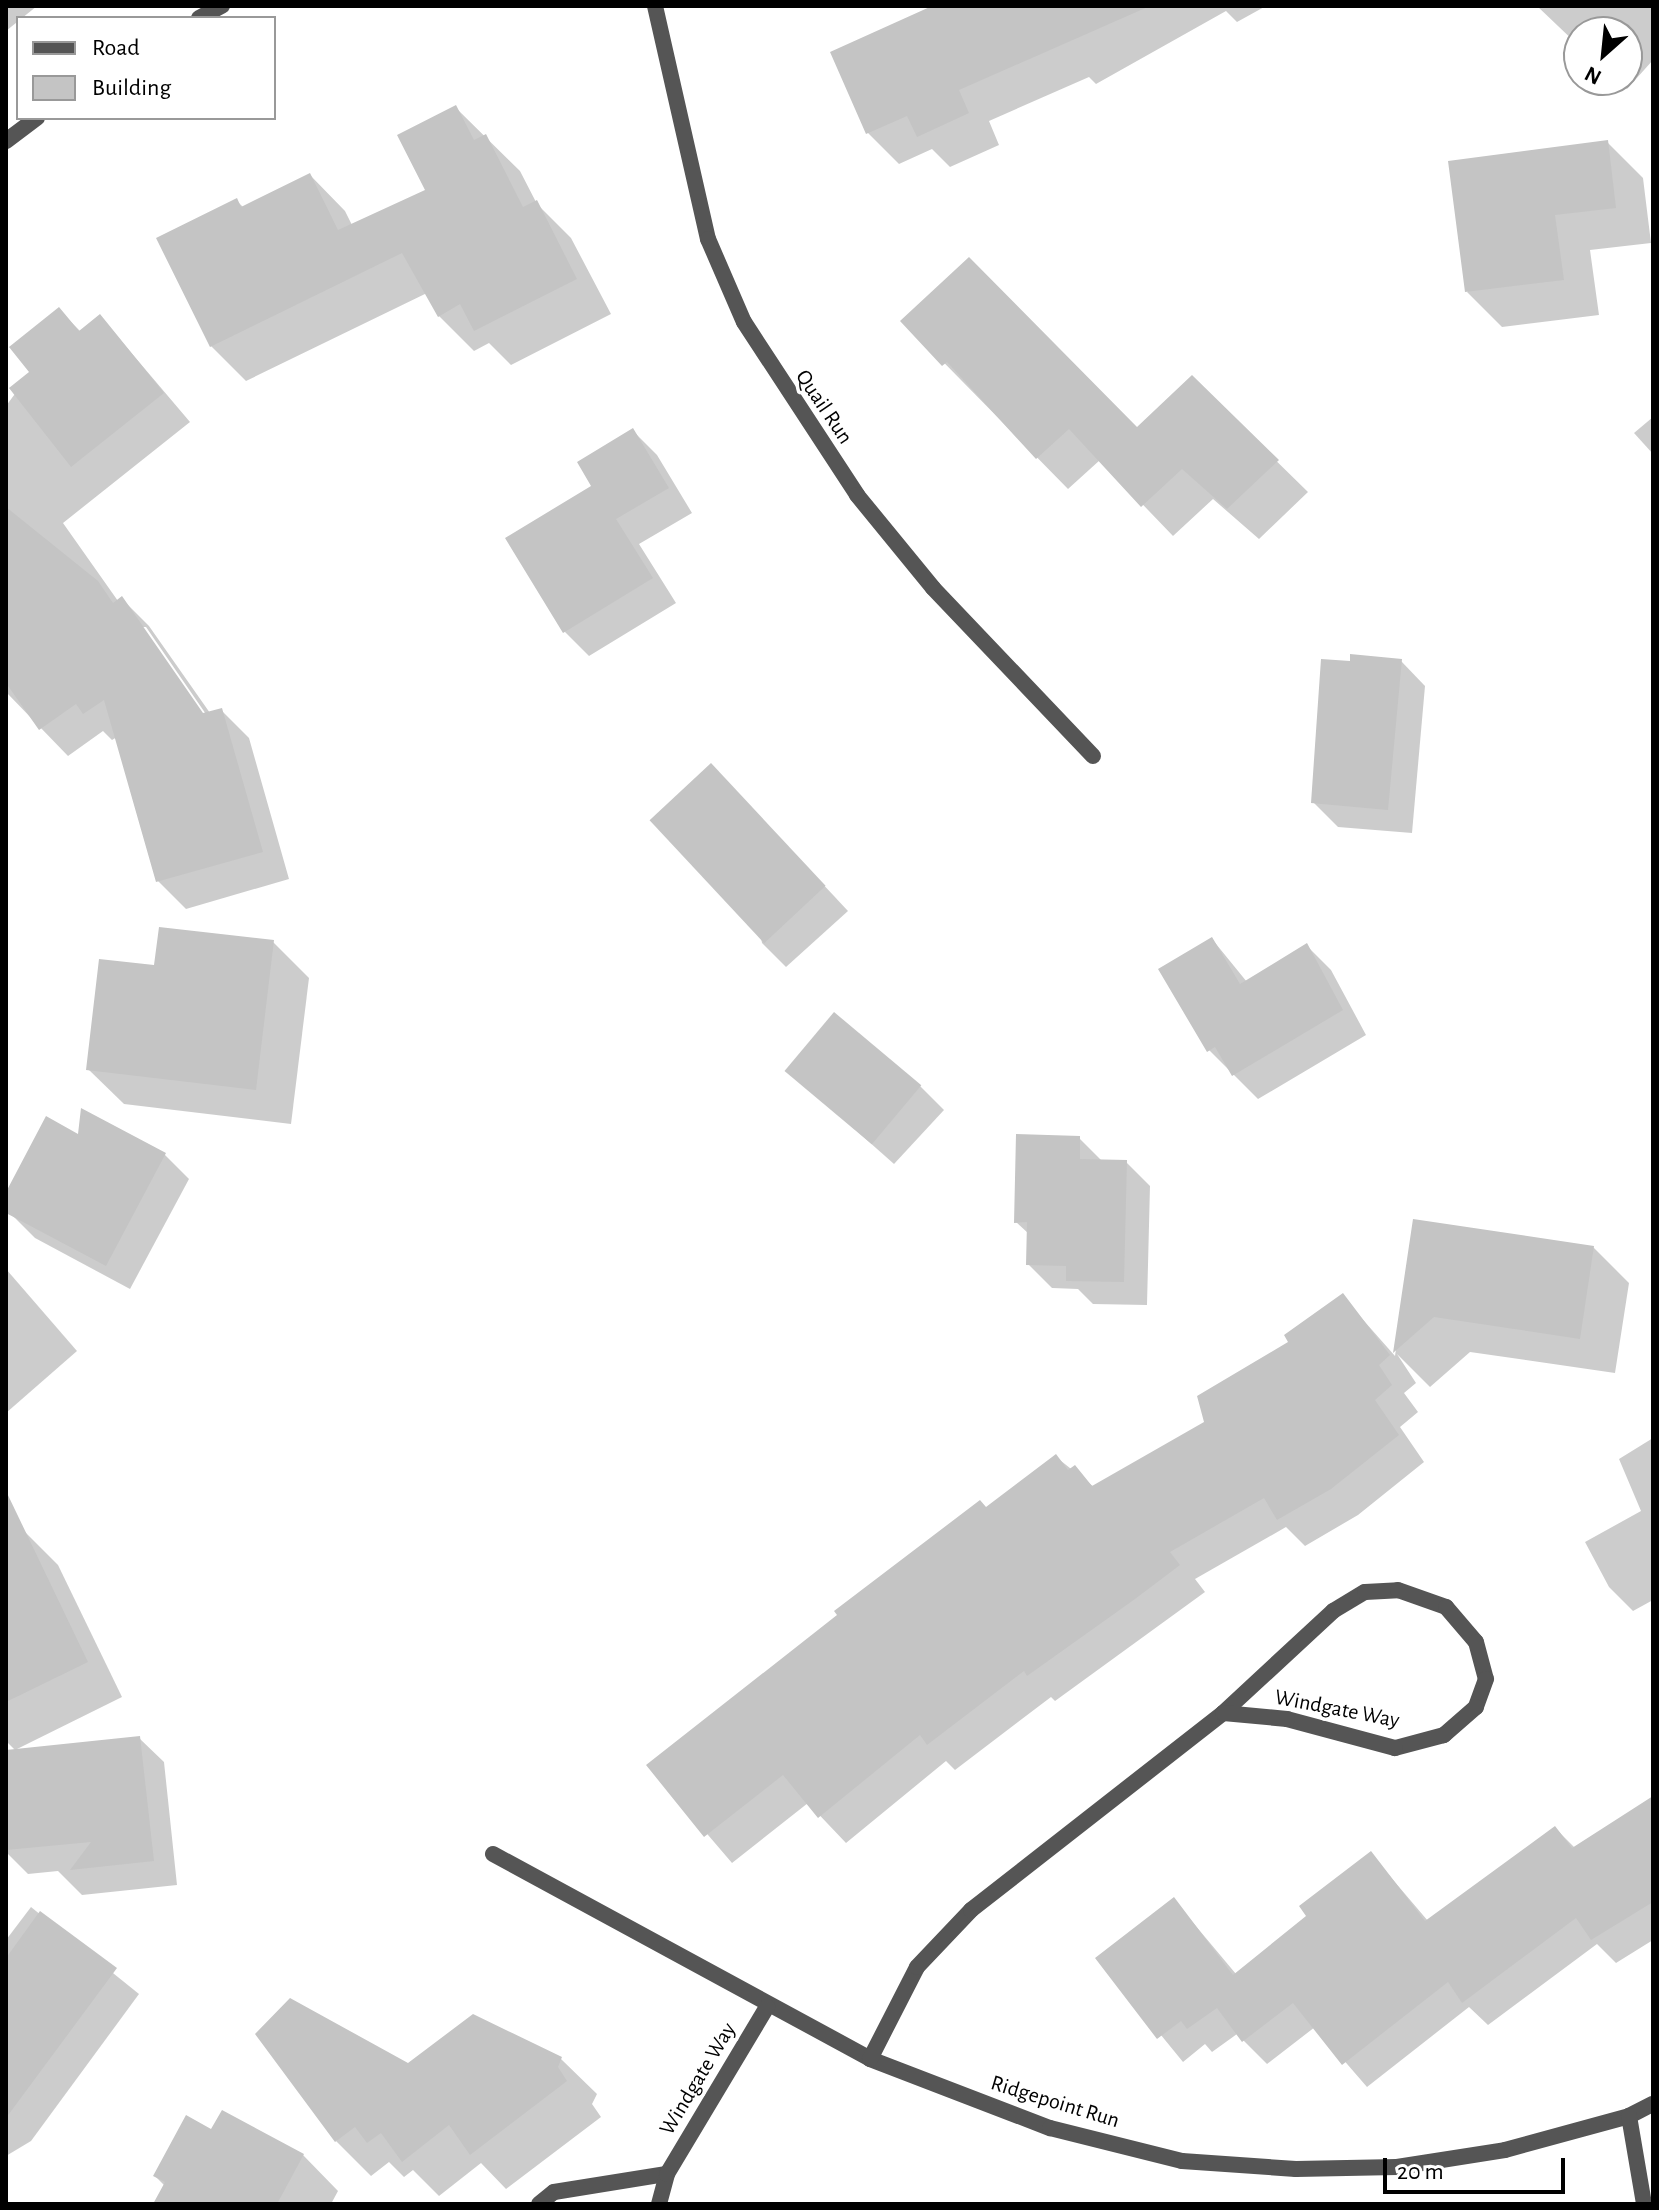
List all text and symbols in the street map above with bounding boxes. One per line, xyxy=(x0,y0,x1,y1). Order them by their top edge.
legend xyxy=(16,16,276,120)
north arrow xyxy=(1563,16,1643,96)
text: Road xyxy=(92,36,140,60)
text: N xyxy=(1581,62,1605,89)
text: Building xyxy=(92,76,171,100)
street label: Quail Run xyxy=(790,365,858,449)
street label: Windgate Way xyxy=(1272,1684,1402,1734)
street label: Windgate Way xyxy=(654,2018,742,2140)
street label: Ridgepoint Run xyxy=(987,2070,1123,2134)
scale bar xyxy=(1387,2142,1569,2192)
text: 20 m xyxy=(1397,2160,1444,2184)

